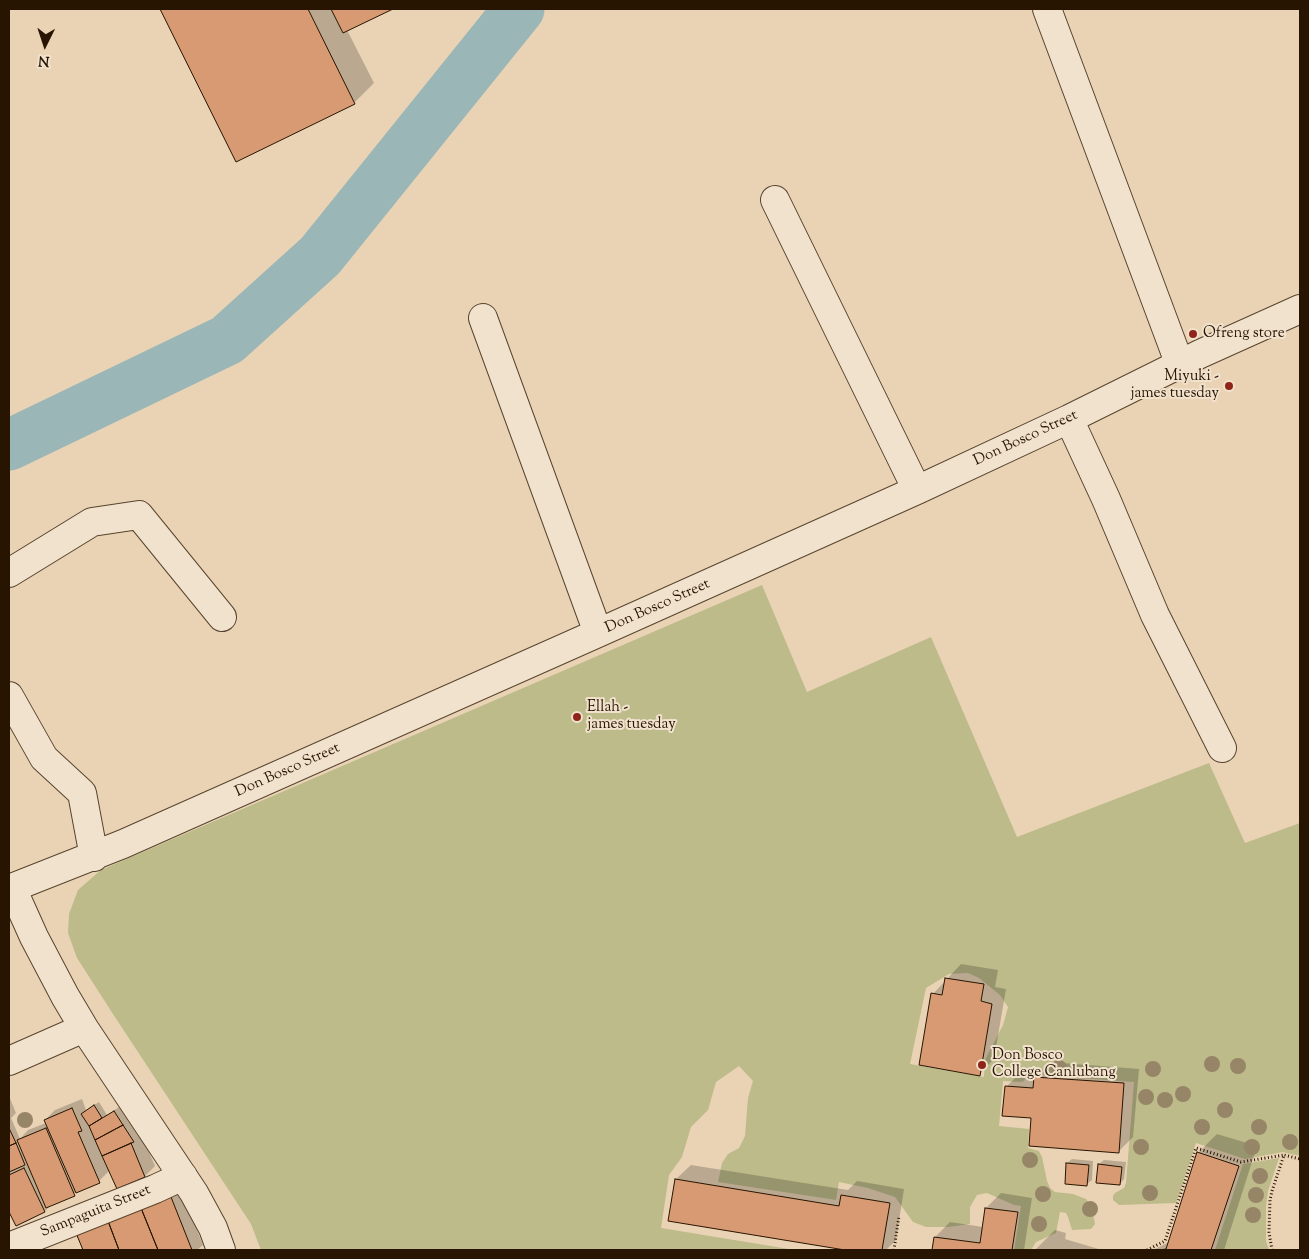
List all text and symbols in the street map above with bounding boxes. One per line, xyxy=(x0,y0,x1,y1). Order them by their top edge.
north arrow xyxy=(20,20,70,70)
text: N xyxy=(38,50,50,70)
place label: Ofreng store xyxy=(1203,325,1285,343)
marker: Ofreng store xyxy=(1187,328,1199,340)
place label: Miyuki - james tuesday xyxy=(1130,368,1219,403)
marker: Miyuki - james tuesday xyxy=(1223,380,1235,392)
street label: Don Bosco Street xyxy=(971,407,1081,471)
street label: Don Bosco Street xyxy=(603,576,713,638)
place label: Ellah - james tuesday xyxy=(587,699,676,734)
marker: Ellah - james tuesday xyxy=(571,711,583,723)
street label: Don Bosco Street xyxy=(233,740,343,802)
place label: Don Bosco College Canlubang xyxy=(992,1047,1116,1082)
marker: Don Bosco College Canlubang xyxy=(976,1059,988,1071)
street label: Sampaguita Street xyxy=(38,1182,154,1242)

